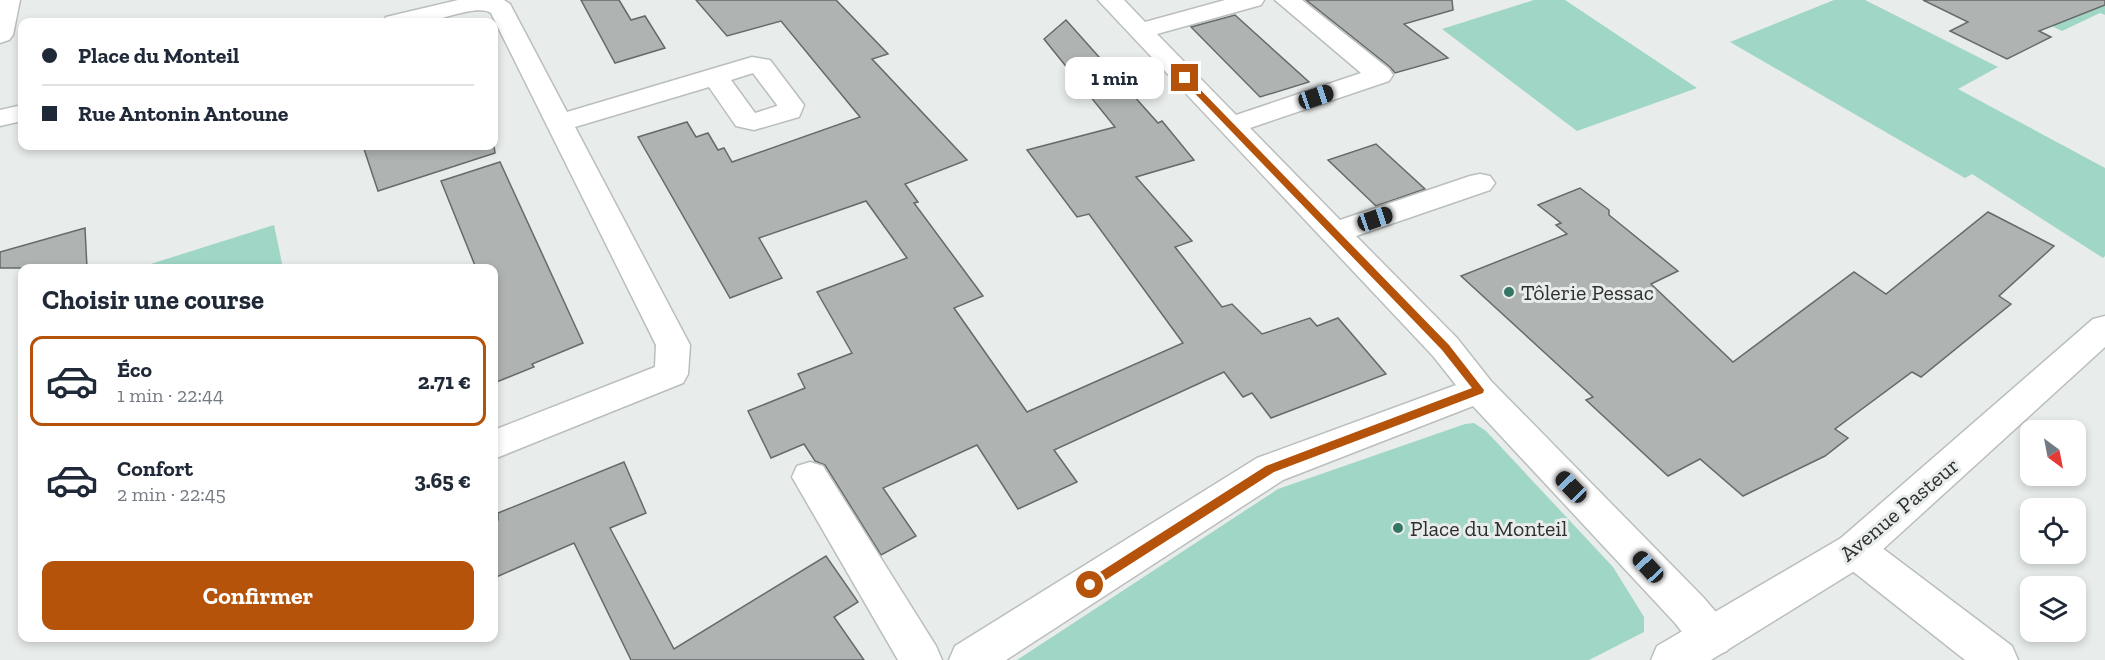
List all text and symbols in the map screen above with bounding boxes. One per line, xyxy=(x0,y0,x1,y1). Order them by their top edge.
text: Place du Monteil xyxy=(78,42,239,69)
callout: 1 min xyxy=(1065,57,1164,99)
route end xyxy=(1171,64,1198,91)
text: 1 min xyxy=(1091,66,1138,90)
car xyxy=(1296,83,1336,111)
text: Rue Antonin Antoune xyxy=(78,100,288,127)
car xyxy=(1355,205,1395,233)
place label: Tôlerie Pessac xyxy=(1521,279,1654,306)
text: Choisir une course xyxy=(42,284,264,316)
marker: Tôlerie Pessac xyxy=(1502,285,1516,299)
icon: car xyxy=(45,354,99,408)
text: Éco xyxy=(117,356,152,383)
text: 2.71 € xyxy=(418,368,471,395)
text: 1 min · 22:44 xyxy=(117,383,224,407)
north arrow xyxy=(2020,420,2086,486)
map controls xyxy=(2020,420,2086,642)
street label: Avenue Pasteur xyxy=(1834,452,1965,567)
icon: car xyxy=(45,453,99,507)
text: Confort xyxy=(117,455,193,482)
text: 3.65 € xyxy=(414,467,471,494)
car xyxy=(1552,468,1590,506)
text: 2 min · 22:45 xyxy=(117,482,226,506)
button: locate xyxy=(2020,498,2086,564)
place label: Place du Monteil xyxy=(1410,515,1567,542)
marker: Place du Monteil xyxy=(1391,521,1405,535)
car xyxy=(1629,548,1667,586)
button: Confirmer xyxy=(42,561,474,630)
route start xyxy=(1076,571,1103,598)
button: layers xyxy=(2020,576,2086,642)

